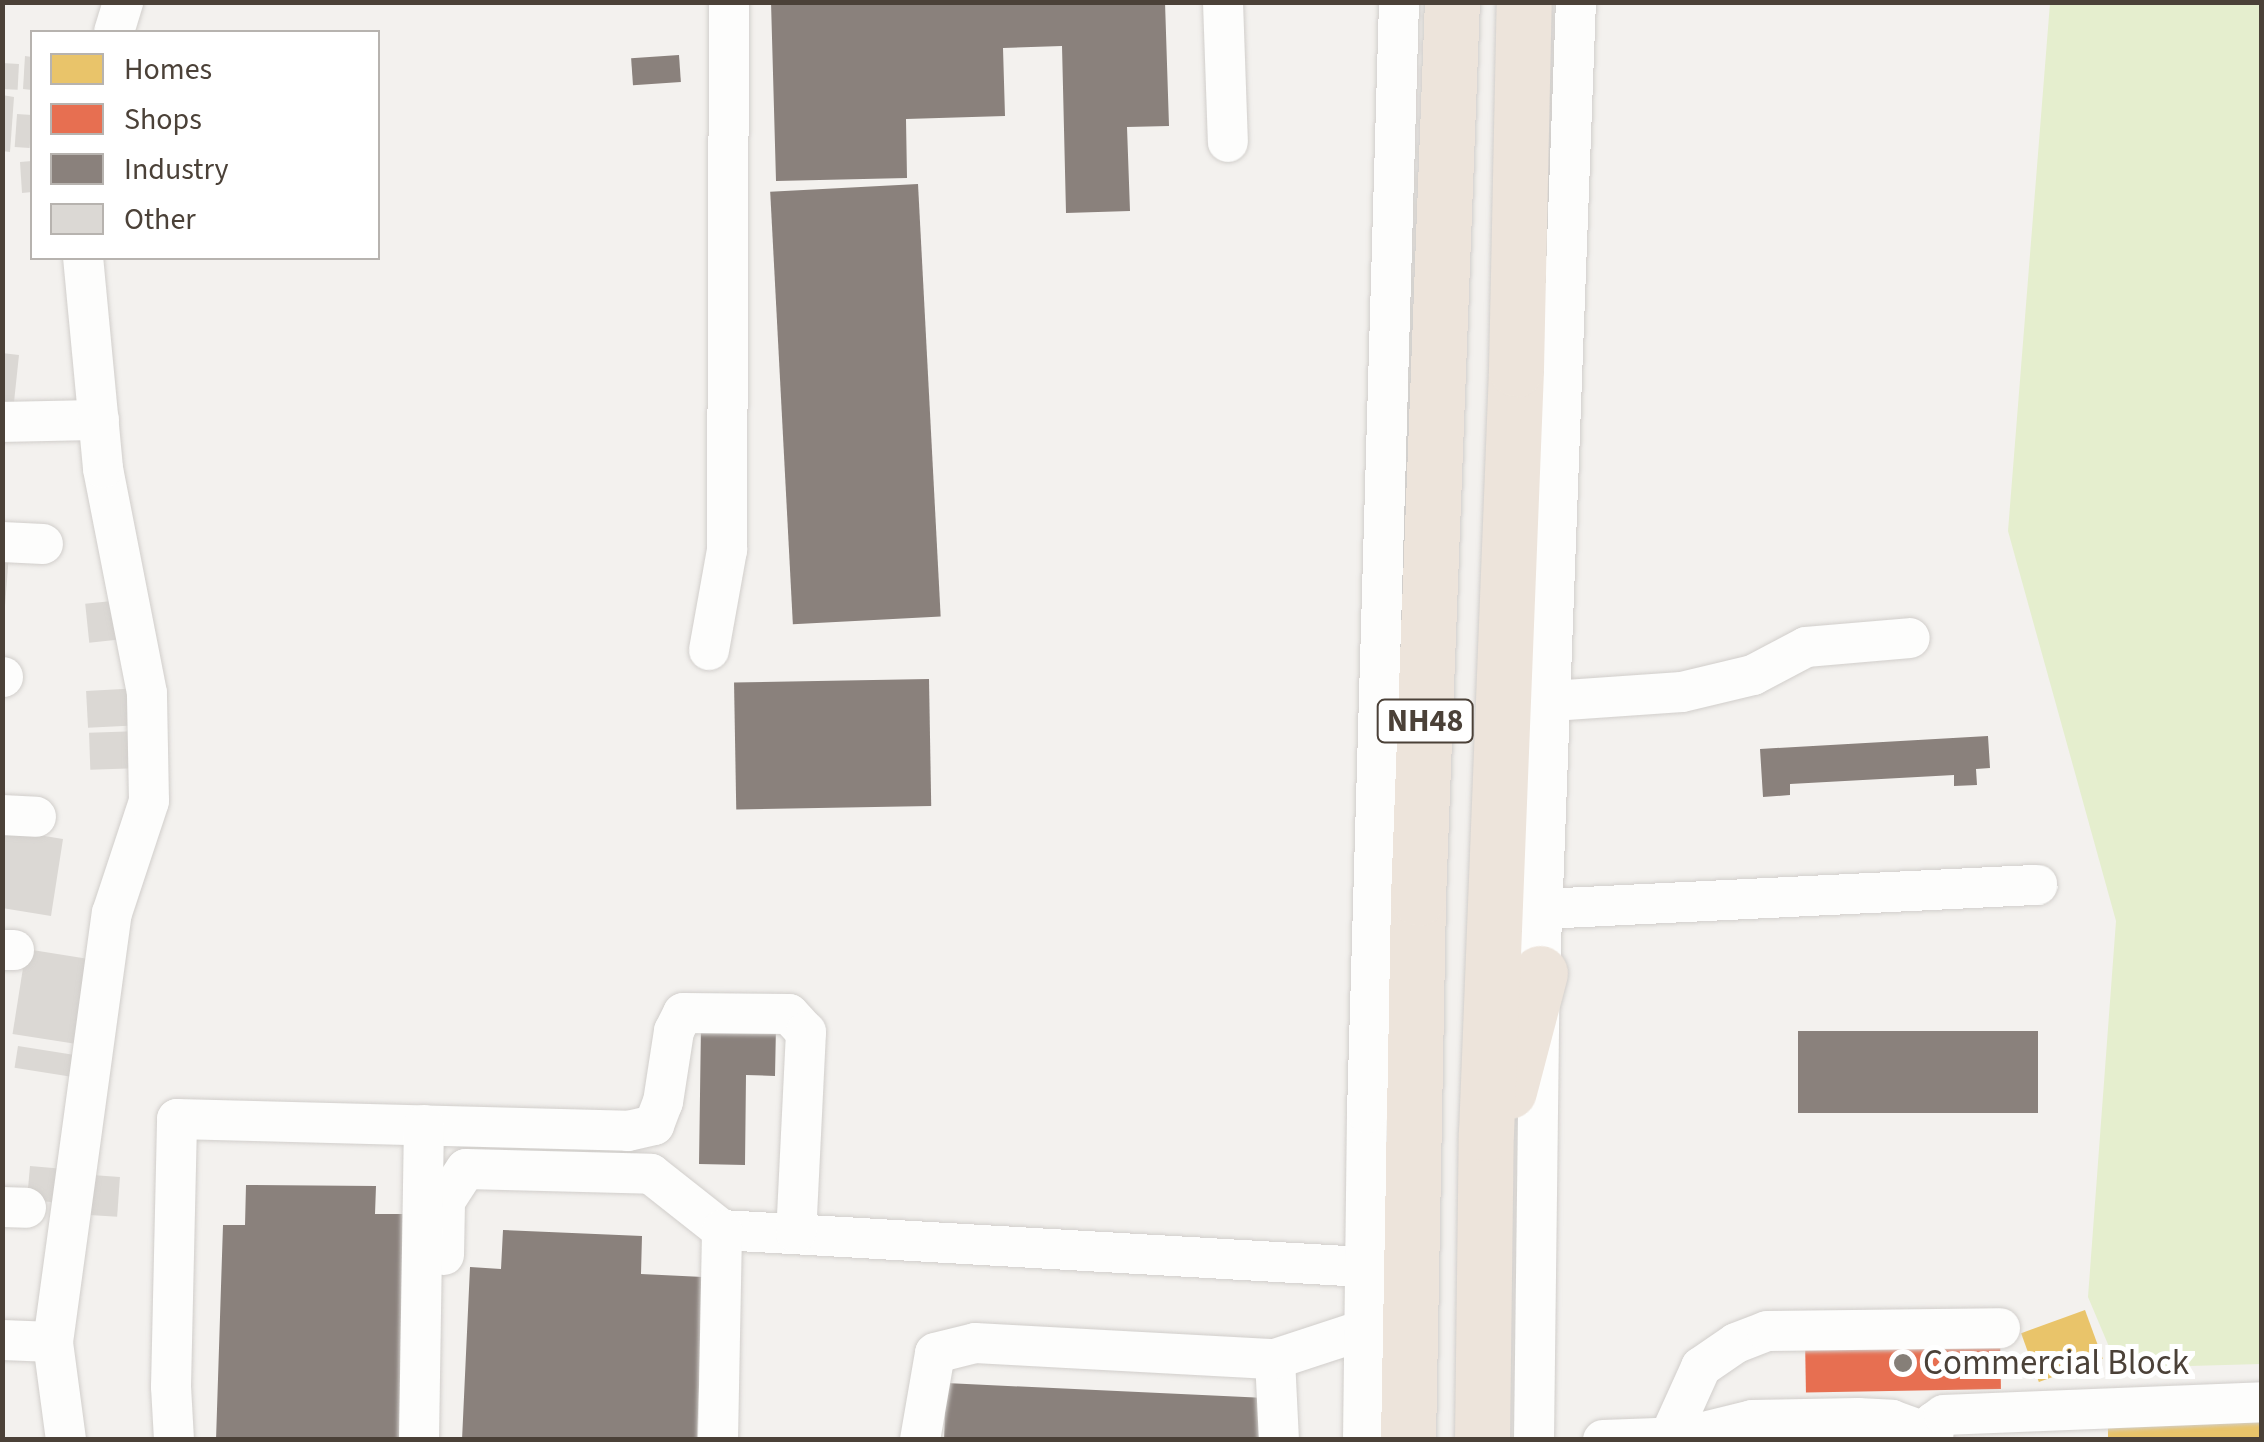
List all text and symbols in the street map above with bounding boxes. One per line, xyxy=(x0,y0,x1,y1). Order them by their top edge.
legend xyxy=(30,30,380,260)
text: Homes xyxy=(124,48,212,91)
text: Shops xyxy=(124,98,202,141)
text: Industry xyxy=(124,148,229,191)
text: Other xyxy=(124,198,196,241)
road number: NH48 xyxy=(1375,694,1475,748)
place label: Commercial Block xyxy=(1923,1342,2189,1384)
marker: Commercial Block xyxy=(1892,1352,1914,1374)

